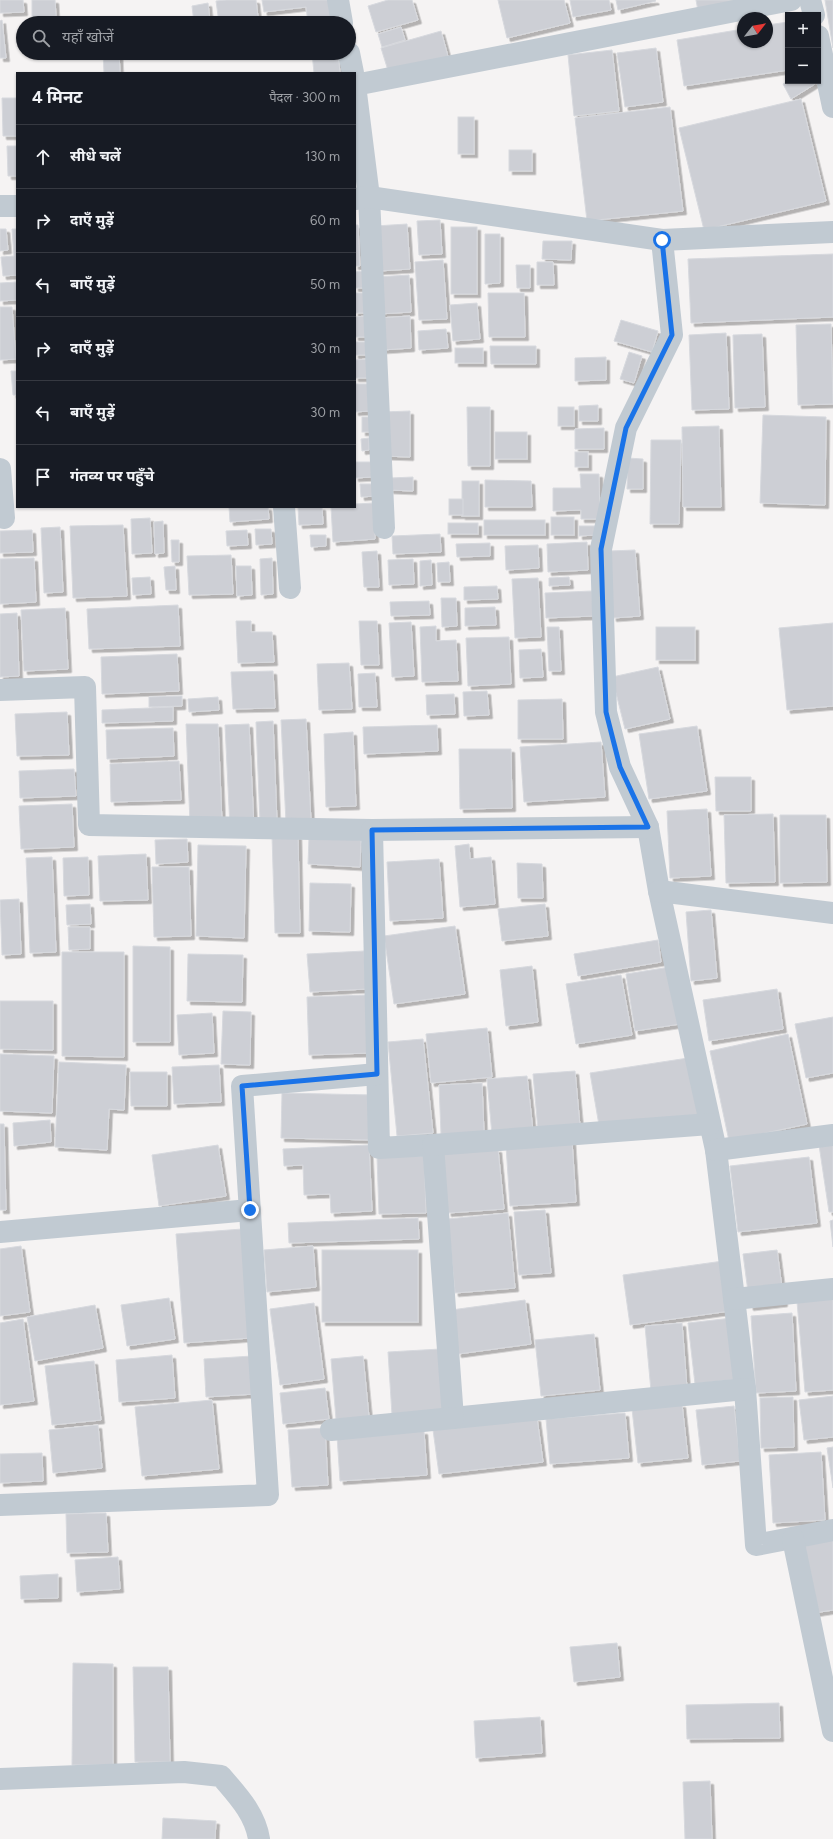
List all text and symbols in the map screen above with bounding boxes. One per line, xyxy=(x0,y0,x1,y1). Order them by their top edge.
north arrow xyxy=(737,12,773,48)
map controls xyxy=(785,12,821,84)
button: + xyxy=(785,12,821,48)
search box xyxy=(16,16,356,60)
icon: search xyxy=(30,27,52,49)
text: यहाँ खोजें xyxy=(62,28,114,46)
button: − xyxy=(785,48,821,84)
text: 4 मिनट xyxy=(32,87,83,107)
text: पैदल · 300 m xyxy=(269,90,340,105)
icon: ahead xyxy=(32,146,54,168)
text: सीधे चलें xyxy=(70,147,121,165)
text: 130 m xyxy=(305,149,340,164)
icon: right xyxy=(32,210,54,232)
text: दाएँ मुड़ें xyxy=(70,211,114,229)
text: 60 m xyxy=(310,213,340,228)
route start xyxy=(653,231,671,249)
icon: left xyxy=(32,274,54,296)
text: बाएँ मुड़ें xyxy=(70,275,115,293)
text: 50 m xyxy=(310,277,340,292)
icon: right xyxy=(32,338,54,360)
text: दाएँ मुड़ें xyxy=(70,339,114,357)
text: 30 m xyxy=(310,341,340,356)
icon: left xyxy=(32,402,54,424)
text: बाएँ मुड़ें xyxy=(70,403,115,421)
text: 30 m xyxy=(310,405,340,420)
icon: arrive xyxy=(32,466,54,488)
text: गंतव्य पर पहुँचे xyxy=(70,467,154,485)
route end xyxy=(241,1201,259,1219)

